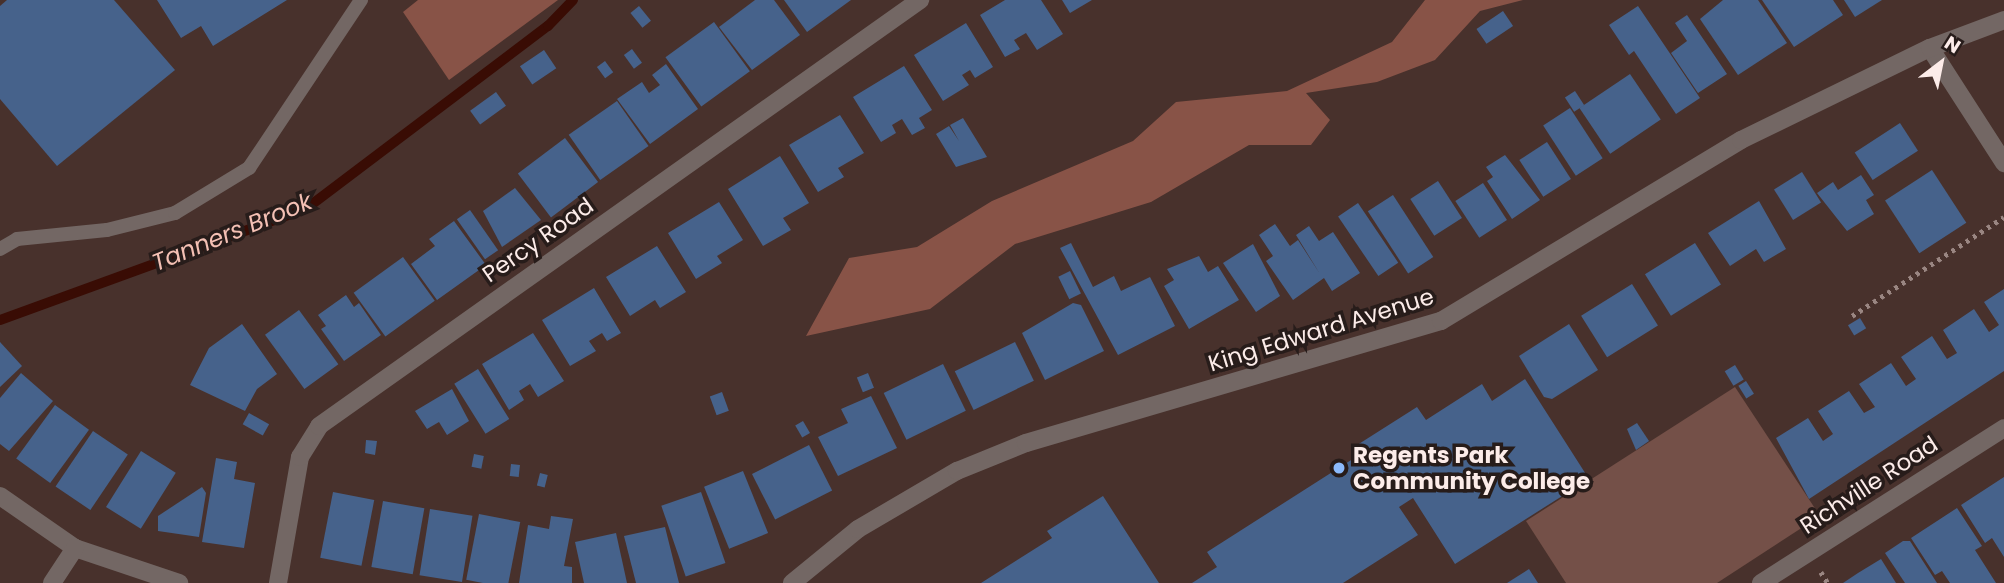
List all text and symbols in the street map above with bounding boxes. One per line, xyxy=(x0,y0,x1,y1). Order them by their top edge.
north arrow xyxy=(1906,28,1976,98)
text: N xyxy=(1939,30,1966,60)
water label: Tanners Brook xyxy=(148,187,316,277)
street label: Percy Road xyxy=(477,192,599,288)
street label: King Edward Avenue xyxy=(1205,283,1437,377)
street label: Richville Road xyxy=(1795,430,1943,540)
place label: Regents Park Community College xyxy=(1353,441,1590,495)
marker: Regents Park Community College xyxy=(1331,460,1347,476)

